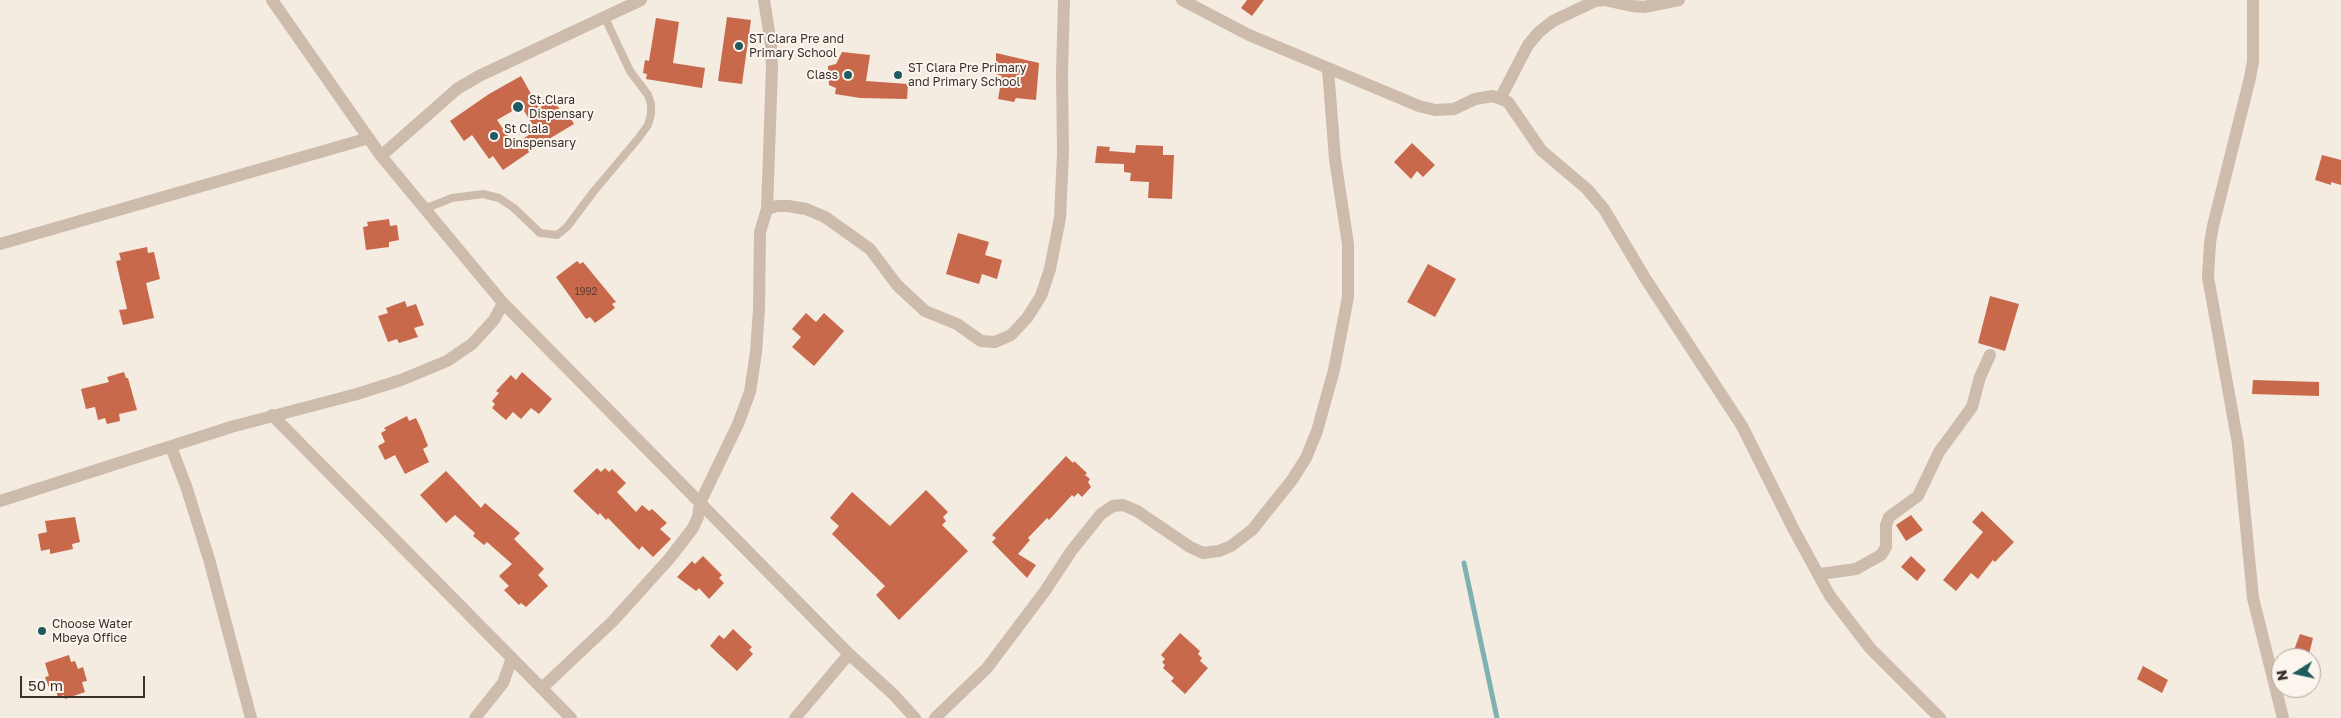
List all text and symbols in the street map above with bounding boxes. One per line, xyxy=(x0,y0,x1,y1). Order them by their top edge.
place label: ST Clara Pre and Primary School xyxy=(749,32,844,60)
marker: ST Clara Pre and Primary School xyxy=(733,40,745,52)
place label: ST Clara Pre Primary and Primary School xyxy=(908,61,1026,89)
place label: Class xyxy=(807,68,838,82)
marker: Class xyxy=(842,69,854,81)
marker: ST Clara Pre Primary and Primary School xyxy=(892,69,904,81)
place label: St.Clara Dispensary xyxy=(529,93,594,121)
marker: St.Clara Dispensary xyxy=(511,100,525,114)
place label: St Clala Dinspensary xyxy=(504,122,576,150)
marker: St Clala Dinspensary xyxy=(488,130,500,142)
house number: 1992 xyxy=(575,286,597,298)
place label: Choose Water Mbeya Office xyxy=(52,617,132,645)
marker: Choose Water Mbeya Office xyxy=(36,625,48,637)
north arrow xyxy=(2271,648,2321,698)
scale bar xyxy=(22,666,148,698)
text: N xyxy=(2272,669,2291,682)
text: 50 m xyxy=(28,676,63,694)

